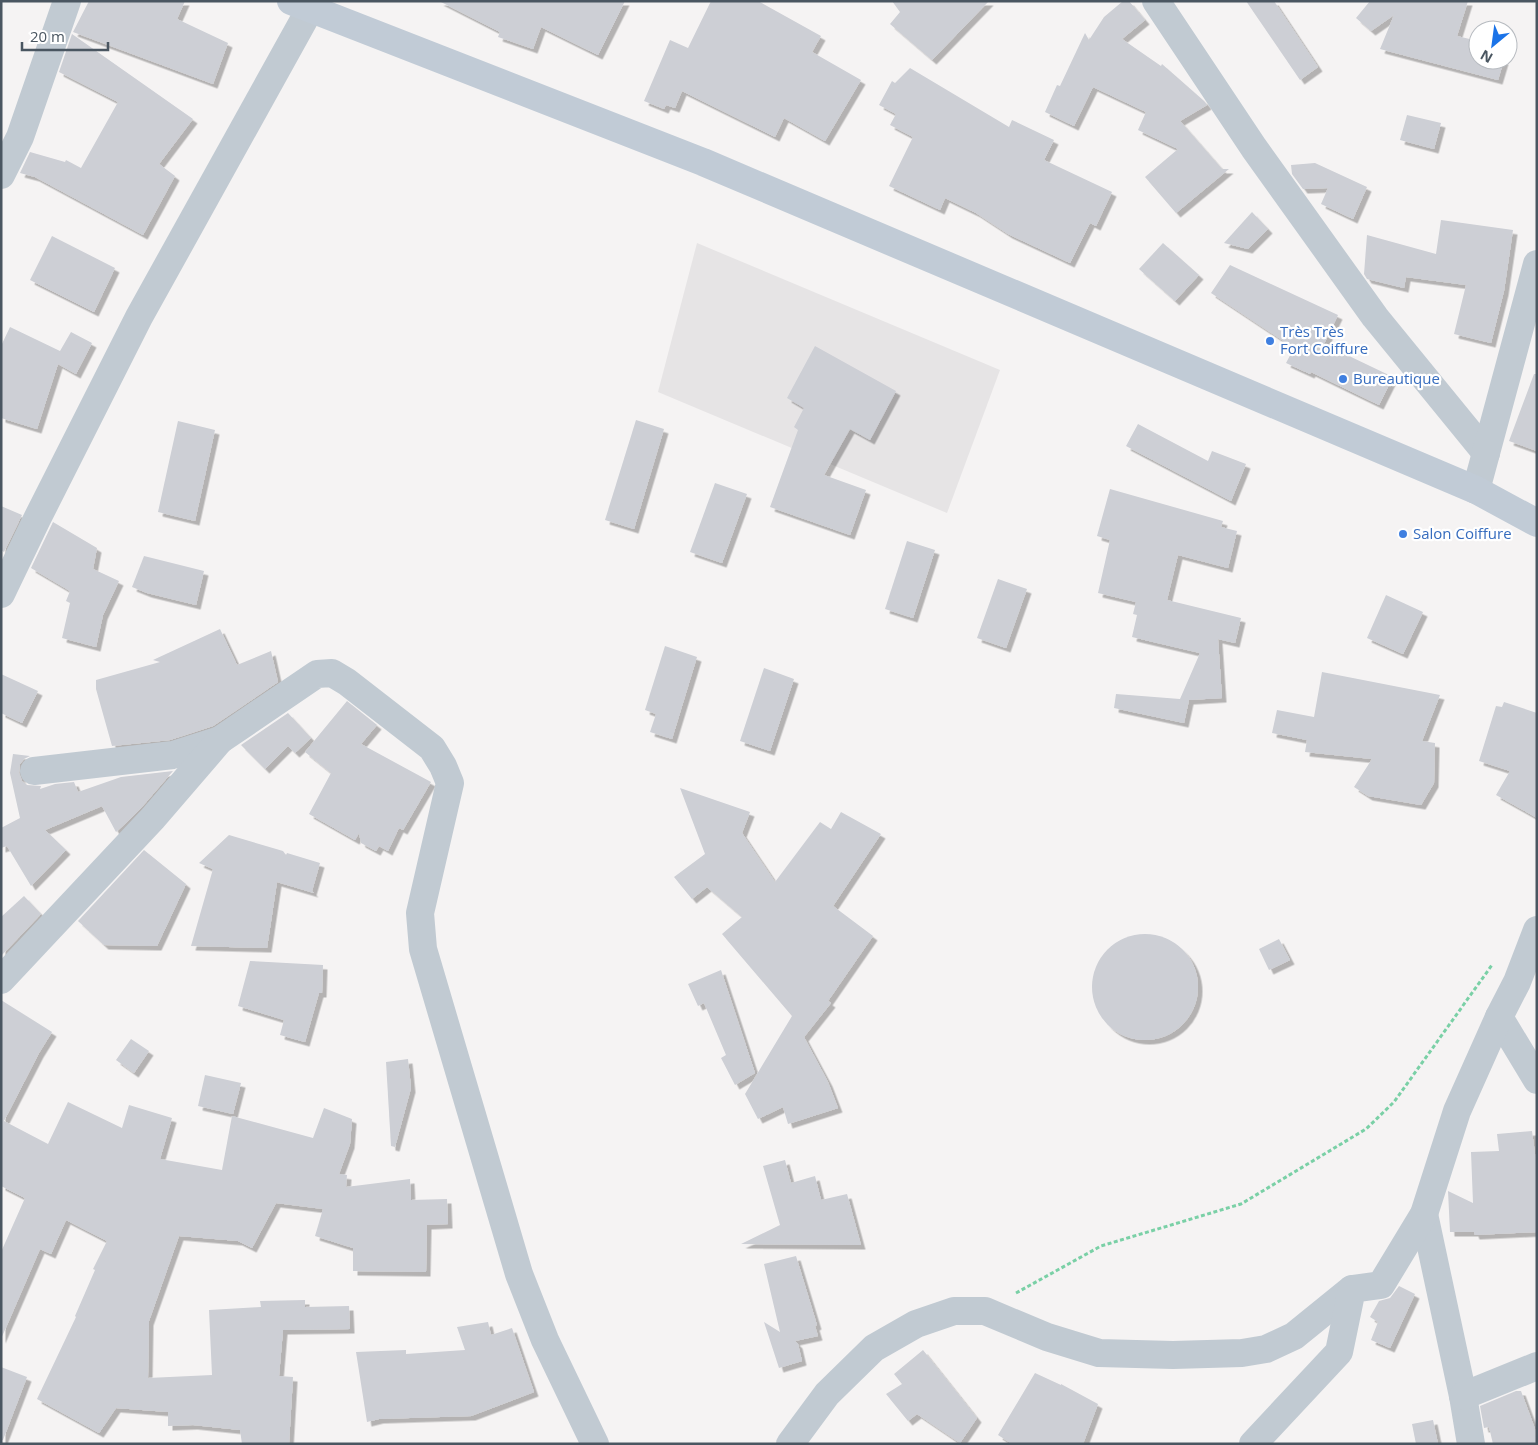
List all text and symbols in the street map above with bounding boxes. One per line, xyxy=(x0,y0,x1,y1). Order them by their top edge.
scale bar xyxy=(22,20,109,52)
north arrow xyxy=(1468,20,1518,70)
text: 20 m xyxy=(30,26,65,46)
text: N xyxy=(1477,46,1496,68)
place label: Très Très Fort Coiffure xyxy=(1280,321,1368,358)
marker: Très Très Fort Coiffure xyxy=(1264,335,1276,347)
place label: Bureautique xyxy=(1353,368,1440,388)
marker: Bureautique xyxy=(1337,373,1349,385)
place label: Salon Coiffure xyxy=(1413,523,1512,543)
marker: Salon Coiffure xyxy=(1397,528,1409,540)

